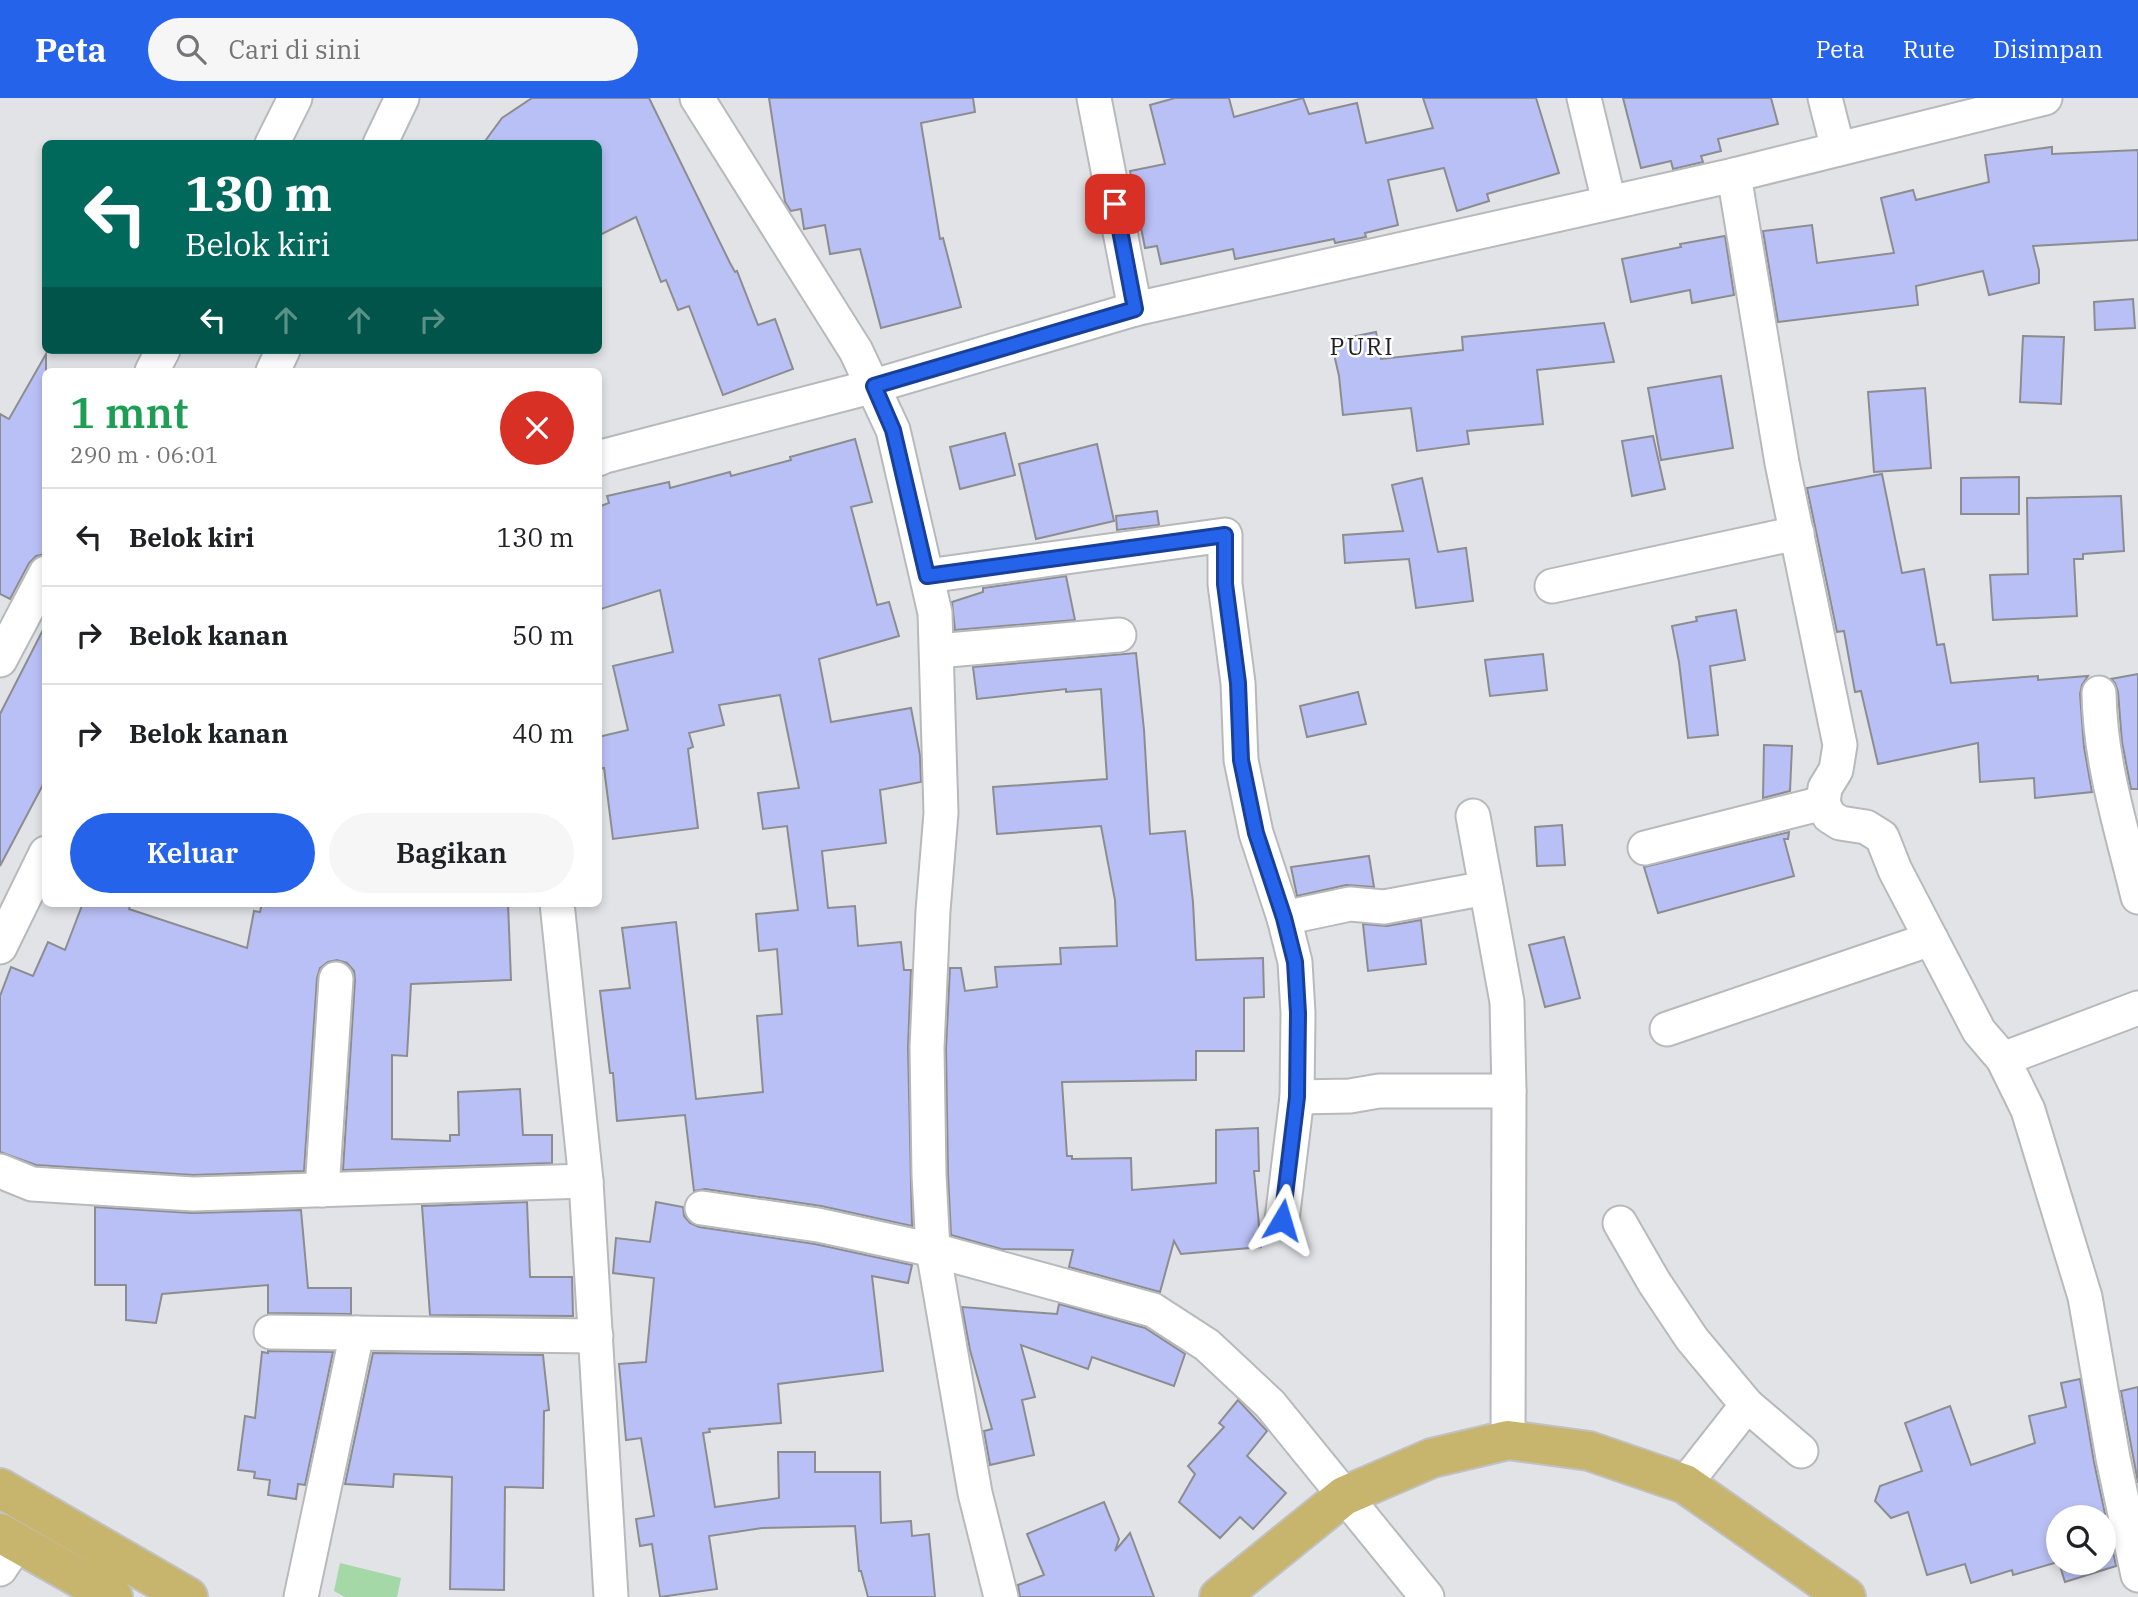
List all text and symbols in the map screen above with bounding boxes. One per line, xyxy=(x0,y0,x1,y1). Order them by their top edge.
search box xyxy=(148,18,638,81)
text: Peta xyxy=(35,28,106,71)
icon: search xyxy=(172,30,210,68)
text: Cari di sini xyxy=(228,32,361,66)
text: Peta xyxy=(1816,33,1865,65)
text: Rute xyxy=(1903,33,1955,65)
text: Disimpan xyxy=(1993,33,2103,65)
text: 130 m xyxy=(185,161,332,224)
icon: left xyxy=(70,168,161,259)
pin xyxy=(1085,174,1145,234)
icon: arrive xyxy=(1096,185,1134,223)
text: Belok kiri xyxy=(185,223,330,265)
icon: left xyxy=(194,301,232,339)
icon: ahead xyxy=(267,301,305,339)
icon: ahead xyxy=(340,301,378,339)
icon: right xyxy=(413,301,451,339)
district label: PURI xyxy=(1329,330,1395,362)
text: 1 mnt xyxy=(70,385,188,440)
button: close xyxy=(500,391,574,465)
text: 290 m · 06:01 xyxy=(70,439,219,469)
icon: left xyxy=(70,518,108,556)
text: Belok kiri xyxy=(129,520,254,554)
text: 130 m xyxy=(496,520,574,554)
icon: right xyxy=(70,616,108,654)
text: Belok kanan xyxy=(129,618,288,652)
text: 50 m xyxy=(512,618,574,652)
icon: right xyxy=(70,714,108,752)
text: Belok kanan xyxy=(129,716,288,750)
text: 40 m xyxy=(512,716,574,750)
button: Keluar xyxy=(70,813,315,893)
button: Bagikan xyxy=(329,813,574,893)
position arrow xyxy=(1245,1183,1319,1257)
map controls xyxy=(2046,1505,2116,1575)
button: search xyxy=(2046,1505,2116,1575)

